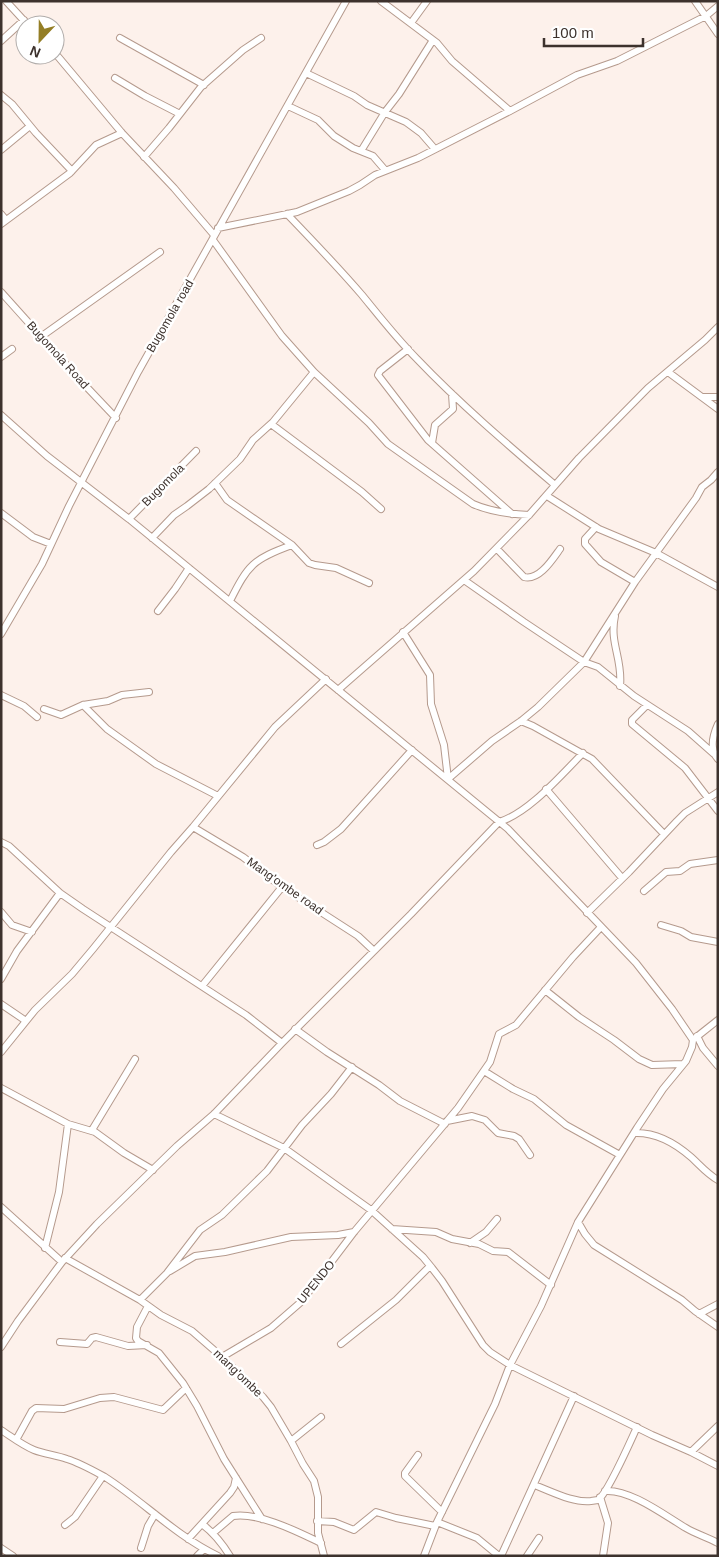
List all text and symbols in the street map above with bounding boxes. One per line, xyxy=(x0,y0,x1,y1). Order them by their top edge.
north arrow xyxy=(15,15,65,65)
scale bar xyxy=(544,15,643,47)
text: 100 m xyxy=(552,24,594,41)
text: N xyxy=(27,43,43,61)
street label: Bugomola road xyxy=(144,277,196,355)
street label: Bugomola Road xyxy=(24,318,92,392)
street label: Bugomola xyxy=(139,461,187,509)
street label: Mang'ombe road xyxy=(244,855,326,917)
street label: UPENDO xyxy=(294,1258,338,1306)
street label: mang'ombe xyxy=(211,1346,266,1400)

